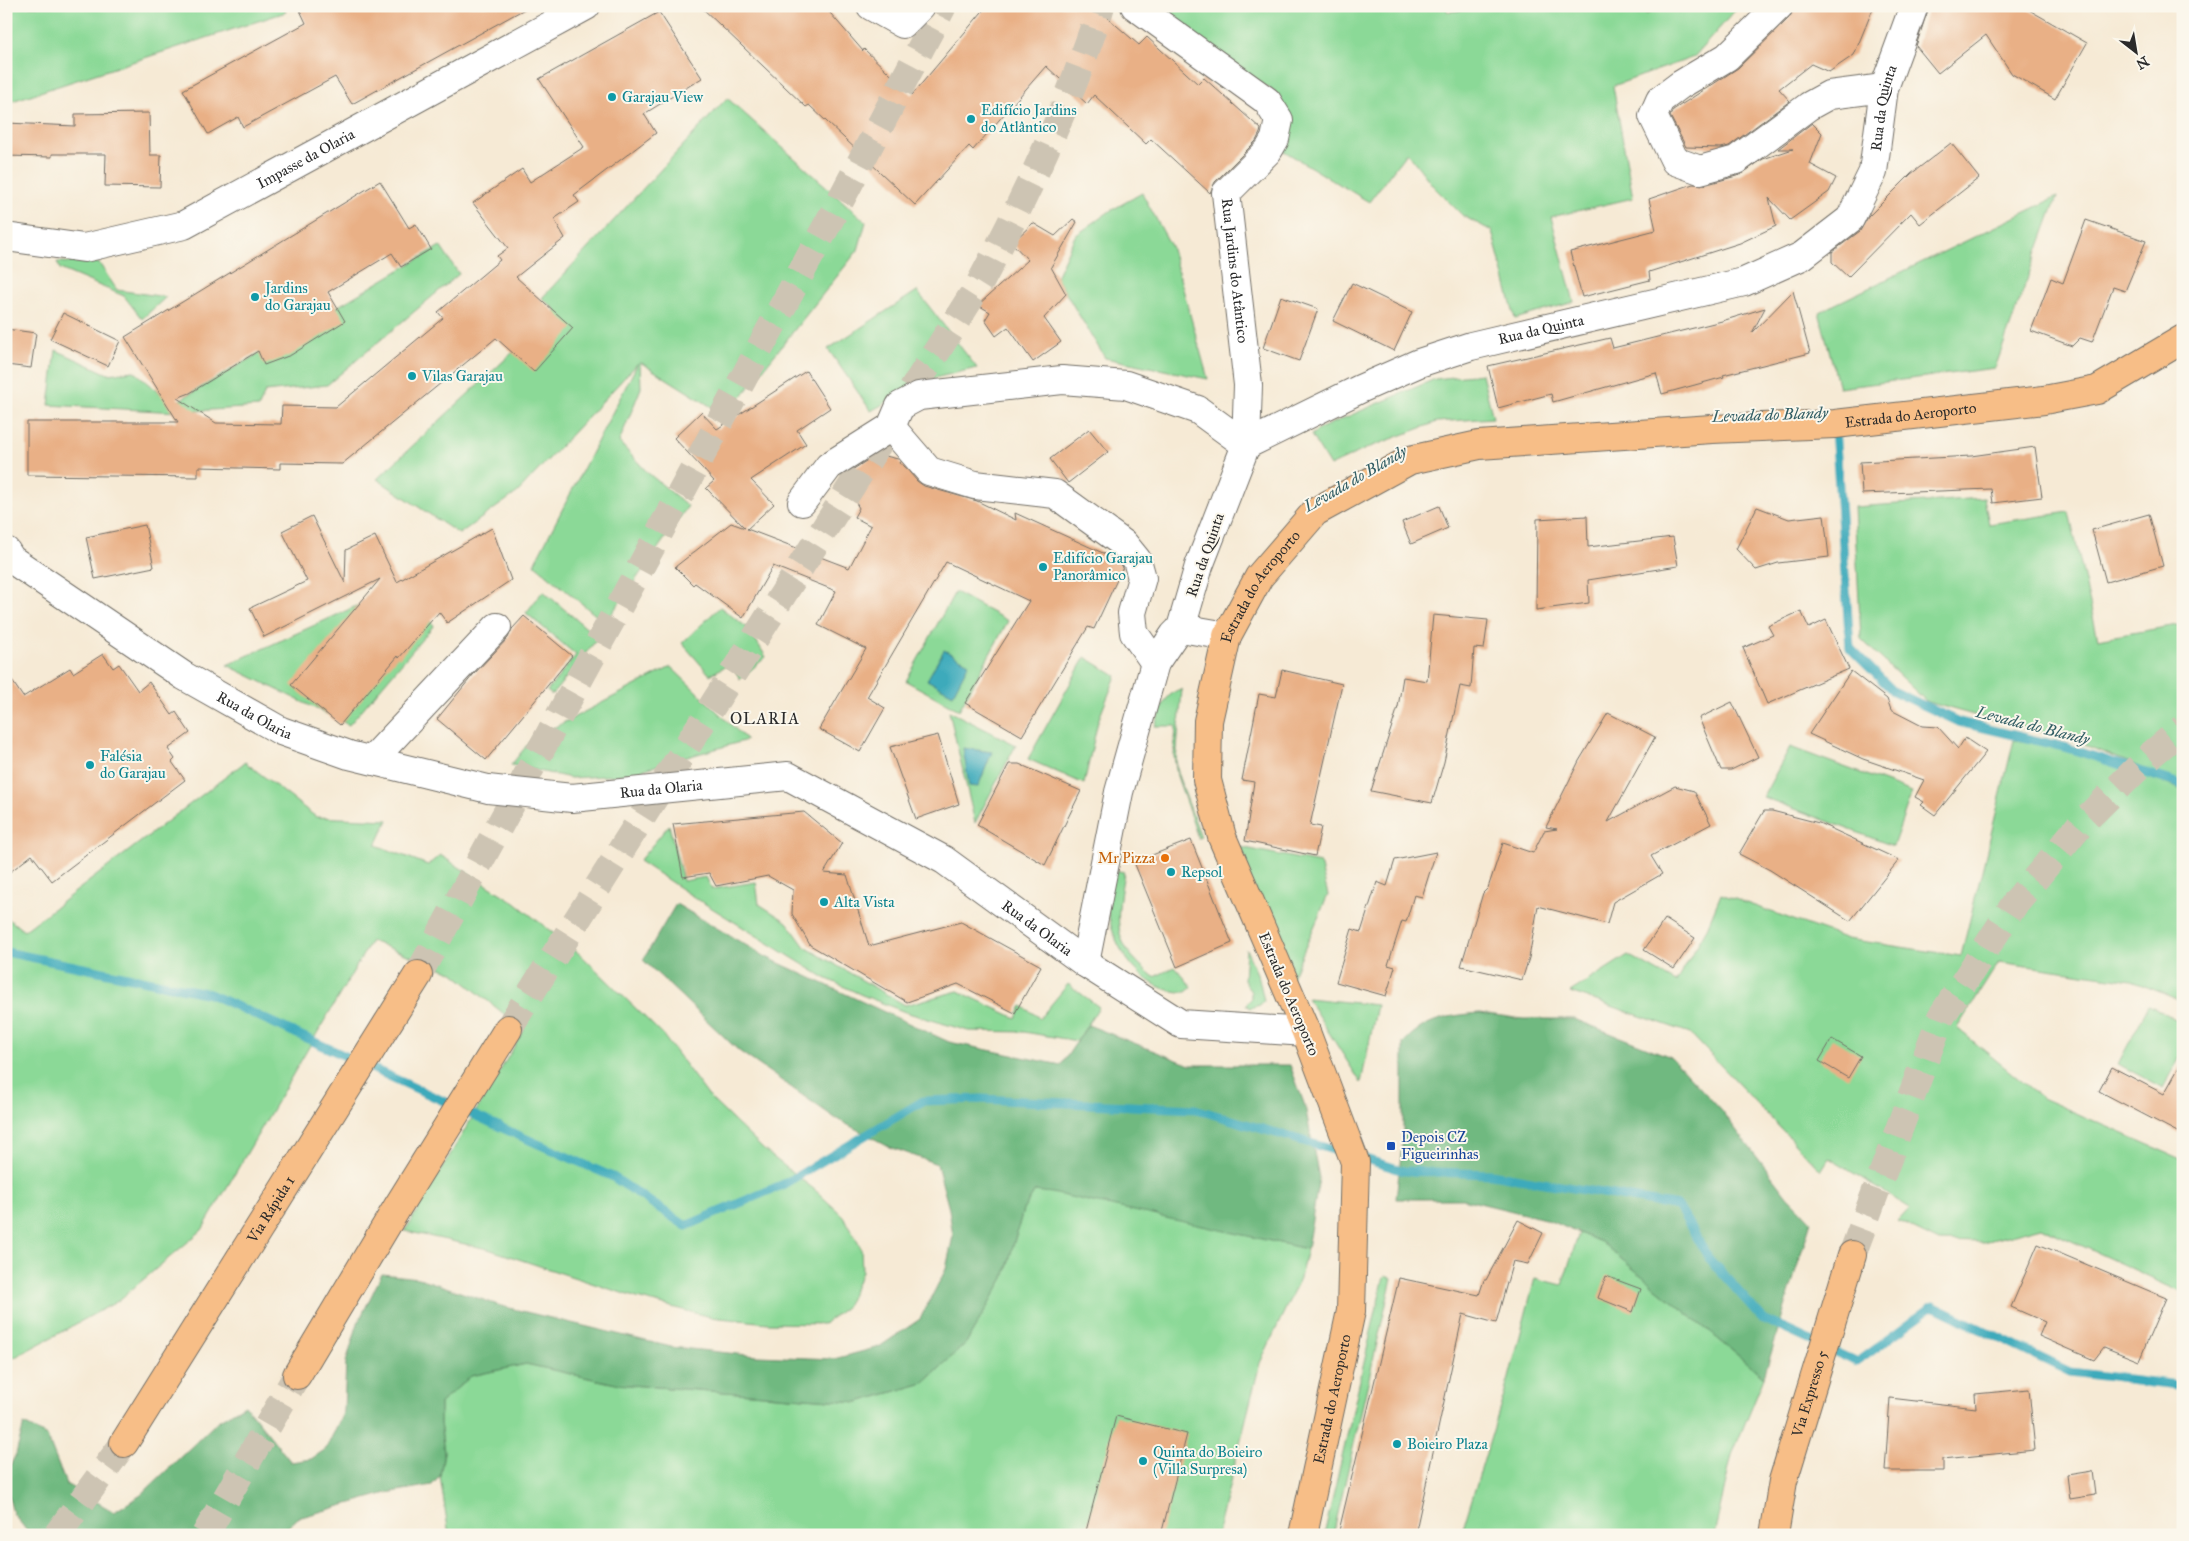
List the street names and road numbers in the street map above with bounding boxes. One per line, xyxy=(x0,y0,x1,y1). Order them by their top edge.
street label: Rua da Quinta xyxy=(1867,62,1901,152)
street label: Impasse da Olaria xyxy=(254,125,358,193)
street label: Rua Jardins do Atântico xyxy=(1218,197,1252,344)
street label: Rua da Quinta xyxy=(1496,311,1586,348)
street label: Estrada do Aeroporto xyxy=(1844,399,1978,432)
street label: Rua da Quinta xyxy=(1182,510,1228,599)
street label: Estrada do Aeroporto xyxy=(1217,526,1304,644)
street label: Rua da Olaria xyxy=(214,687,295,743)
street label: Rua da Olaria xyxy=(619,776,704,802)
street label: Rua da Olaria xyxy=(998,896,1076,960)
street label: Estrada do Aeroporto xyxy=(1255,930,1323,1059)
street label: Via Rápida 1 xyxy=(243,1172,299,1247)
street label: Estrada do Aeroporto xyxy=(1309,1332,1355,1466)
street label: Via Expresso 5 xyxy=(1788,1348,1831,1440)

